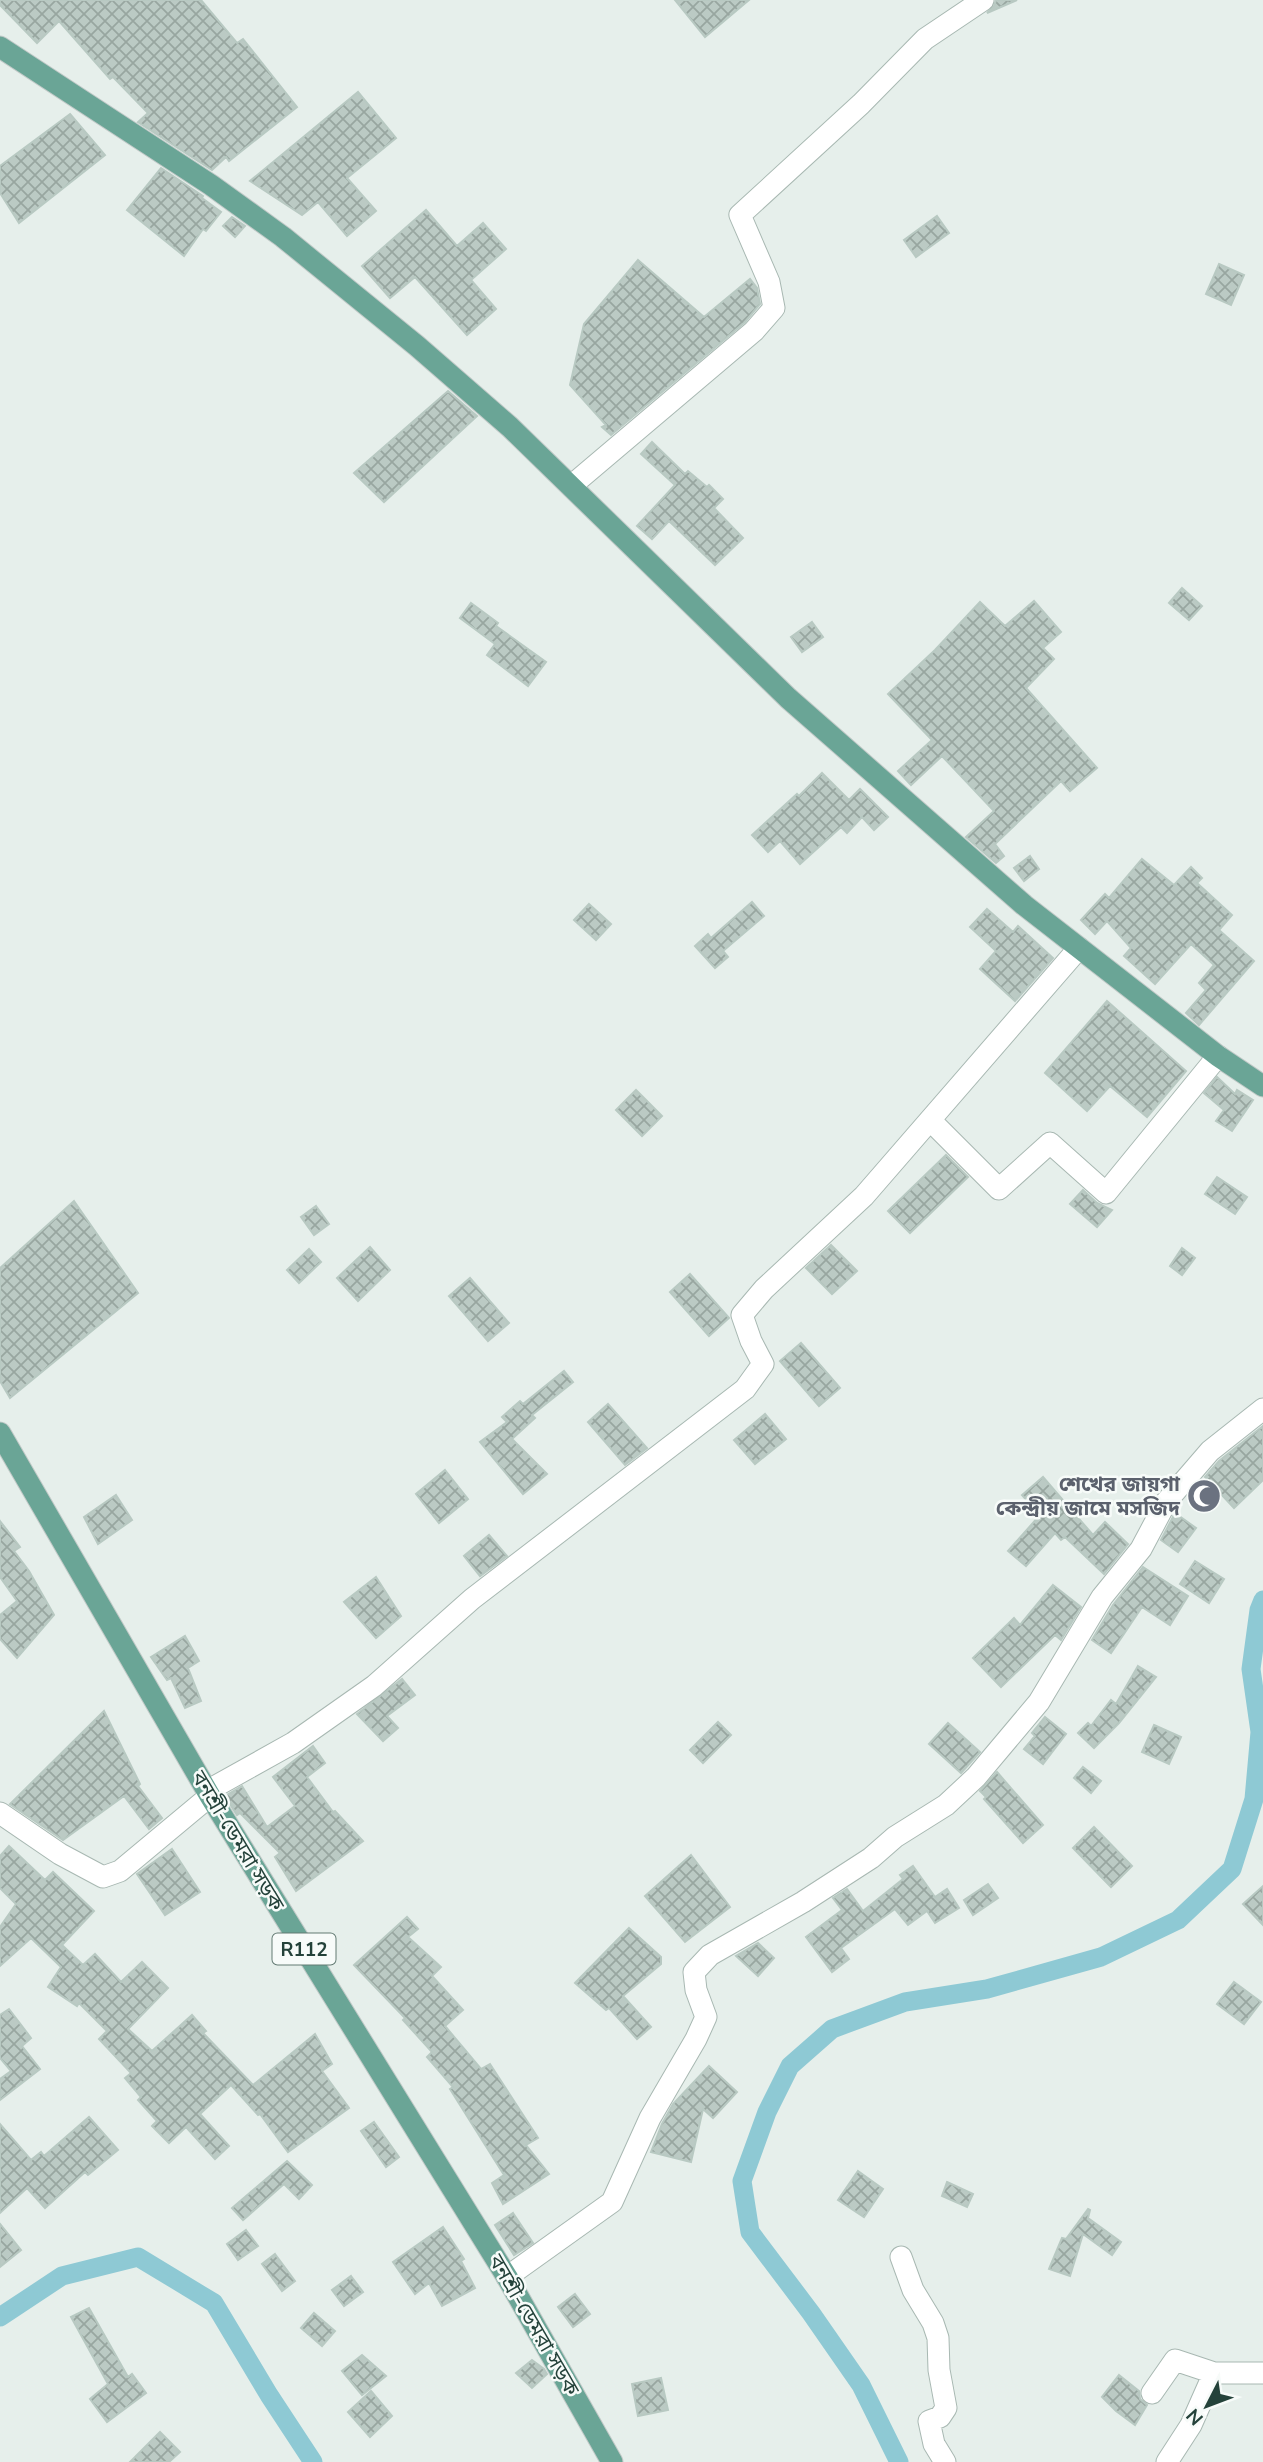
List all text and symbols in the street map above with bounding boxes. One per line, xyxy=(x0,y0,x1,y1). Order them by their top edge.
place label: শেখের জায়গা কেন্দ্রীয় জামে মসজিদ xyxy=(996,1470,1181,1522)
mosque icon: শেখের জায়গা কেন্দ্রীয় জামে মসজিদ xyxy=(1185,1477,1223,1515)
street label: বনশ্রী-ডেমরা সড়ক xyxy=(185,1765,291,1917)
road number: R112 xyxy=(272,1934,336,1965)
street label: বনশ্রী-ডেমরা সড়ক xyxy=(482,2248,586,2402)
north arrow xyxy=(1172,2371,1242,2441)
text: N xyxy=(1181,2403,1210,2431)

